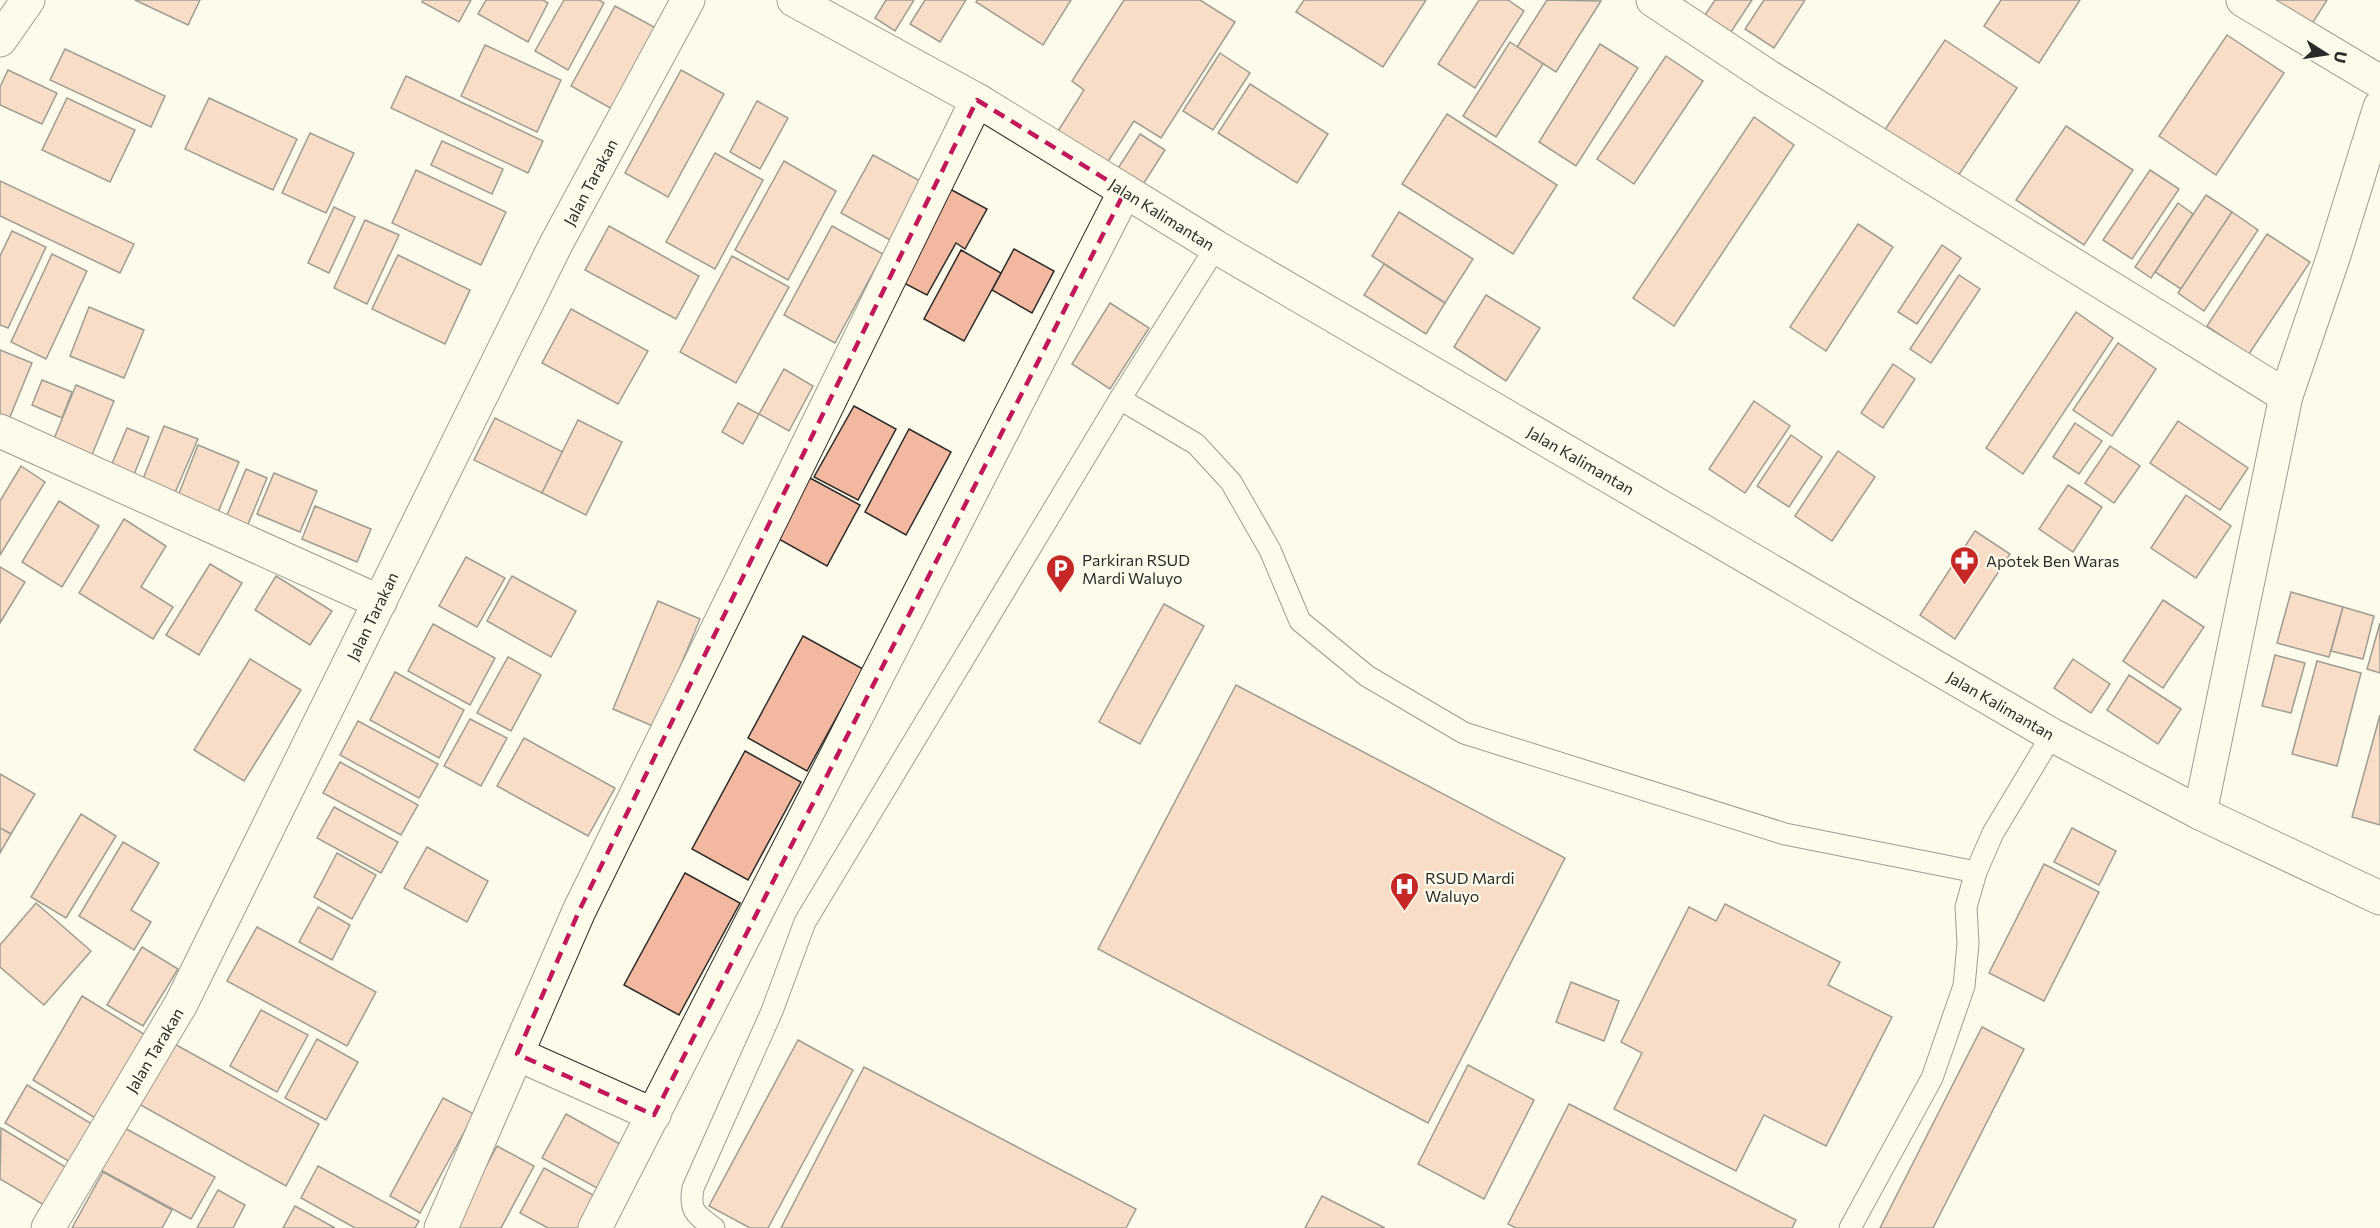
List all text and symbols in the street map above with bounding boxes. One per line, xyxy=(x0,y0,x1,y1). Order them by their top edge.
north arrow xyxy=(2296,24,2356,84)
text: U xyxy=(2331,50,2352,65)
street label: Jalan Tarakan xyxy=(559,135,621,229)
street label: Jalan Kalimantan xyxy=(1106,174,1218,254)
street label: Jalan Kalimantan xyxy=(1524,422,1638,498)
pharmacy icon: Apotek Ben Waras xyxy=(1949,544,1981,586)
place label: Parkiran RSUD Mardi Waluyo xyxy=(1082,550,1190,587)
place label: Apotek Ben Waras xyxy=(1986,551,2119,570)
parking icon: Parkiran RSUD Mardi Waluyo xyxy=(1045,552,1077,594)
street label: Jalan Tarakan xyxy=(342,569,402,663)
street label: Jalan Kalimantan xyxy=(1944,667,2058,743)
place label: RSUD Mardi Waluyo xyxy=(1425,868,1515,905)
hospital icon: RSUD Mardi Waluyo xyxy=(1388,870,1420,912)
street label: Jalan Tarakan xyxy=(121,1004,187,1096)

